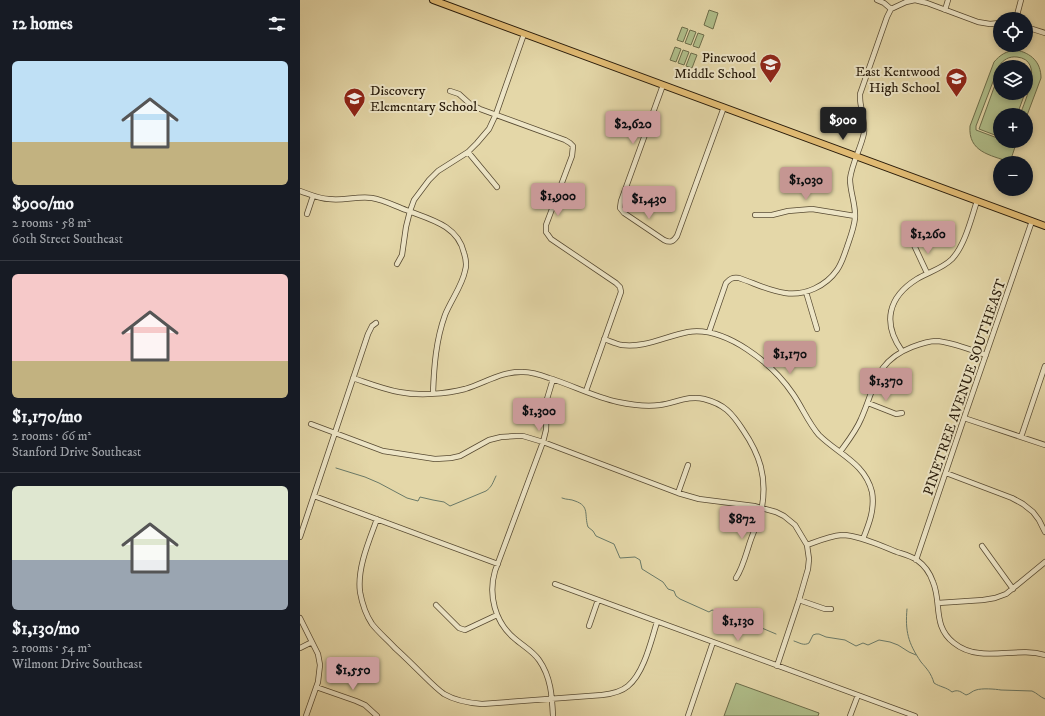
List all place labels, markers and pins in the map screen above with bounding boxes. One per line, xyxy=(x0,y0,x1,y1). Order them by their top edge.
place label: Pinewood Middle School xyxy=(674,49,757,83)
school or university icon: Pinewood Middle School xyxy=(758,52,784,85)
place label: East Kentwood High School xyxy=(855,63,941,97)
school or university icon: East Kentwood High School xyxy=(943,66,969,99)
place label: Discovery Elementary School xyxy=(370,82,478,116)
school or university icon: Discovery Elementary School xyxy=(342,85,368,118)
pin: $900 xyxy=(819,107,867,141)
pin: $2,620 xyxy=(600,111,666,145)
pin: $1,030 xyxy=(773,167,839,201)
pin: $1,900 xyxy=(525,183,591,217)
pin: $1,430 xyxy=(616,186,682,220)
pin: $1,260 xyxy=(895,221,961,255)
pin: $1,170 xyxy=(757,341,823,375)
pin: $1,370 xyxy=(853,368,919,402)
pin: $1,300 xyxy=(506,398,572,432)
pin: $872 xyxy=(718,506,766,540)
pin: $1,130 xyxy=(705,608,771,642)
pin: $1,550 xyxy=(320,657,386,691)

